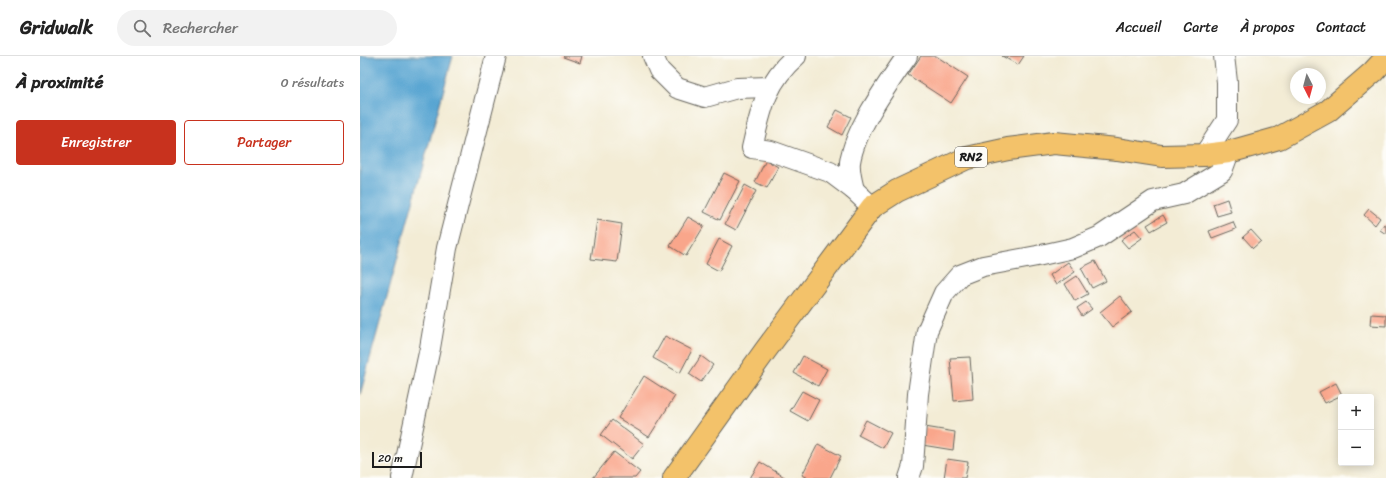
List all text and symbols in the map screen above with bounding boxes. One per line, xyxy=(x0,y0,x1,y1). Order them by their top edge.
search box xyxy=(117,10,397,46)
text: Gridwalk xyxy=(20,11,93,44)
text: Rechercher xyxy=(163,15,238,41)
text: Accueil xyxy=(1116,15,1162,40)
text: Carte xyxy=(1184,15,1218,40)
text: À propos xyxy=(1240,15,1294,40)
text: Contact xyxy=(1316,15,1366,40)
icon: search xyxy=(131,17,153,39)
text: À proximité xyxy=(16,67,103,97)
north arrow xyxy=(1290,68,1326,104)
text: 0 résultats xyxy=(281,71,344,94)
button: Enregistrer xyxy=(16,120,176,165)
button: Partager xyxy=(184,120,344,165)
road number: RN2 xyxy=(955,147,987,167)
map controls xyxy=(1338,394,1374,466)
button: + xyxy=(1338,394,1374,430)
button: − xyxy=(1338,430,1374,466)
text: 20 m xyxy=(378,449,403,468)
scale bar xyxy=(372,450,422,469)

